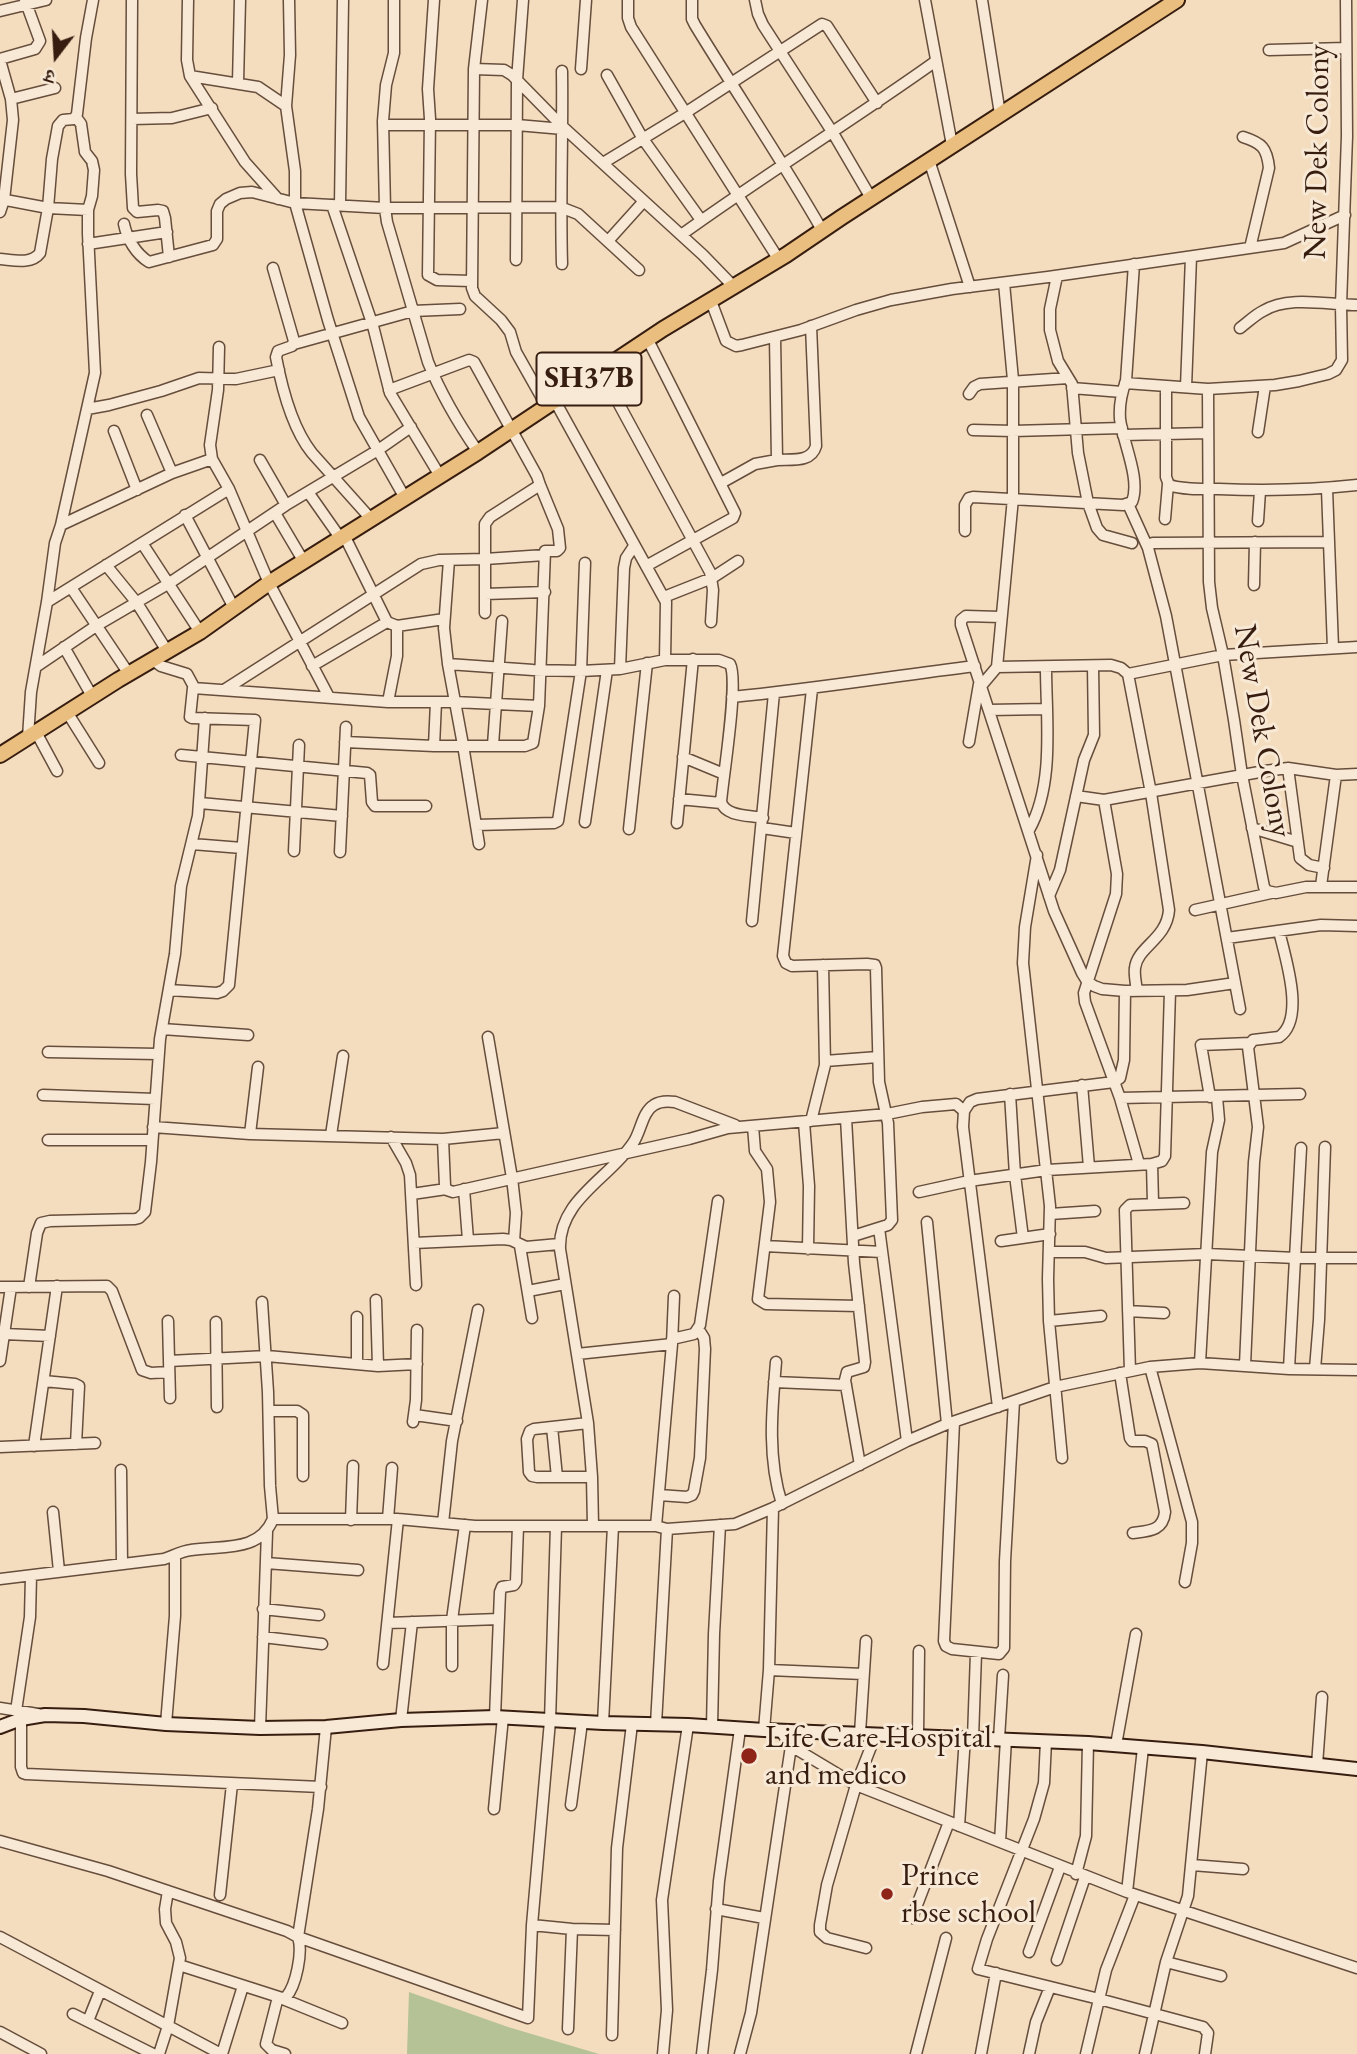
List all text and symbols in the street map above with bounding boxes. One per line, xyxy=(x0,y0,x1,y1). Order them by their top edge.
north arrow xyxy=(21,21,91,91)
street label: New Dek Colony xyxy=(1297,44,1339,260)
text: उ xyxy=(41,63,58,90)
road number: SH37B xyxy=(536,352,642,406)
street label: New Dek Colony xyxy=(1224,622,1300,840)
place label: Life Care Hospital and medico xyxy=(765,1719,992,1794)
marker: Life Care Hospital and medico xyxy=(739,1746,759,1766)
place label: Prince rbse school xyxy=(901,1857,1036,1932)
marker: Prince rbse school xyxy=(879,1886,895,1902)

